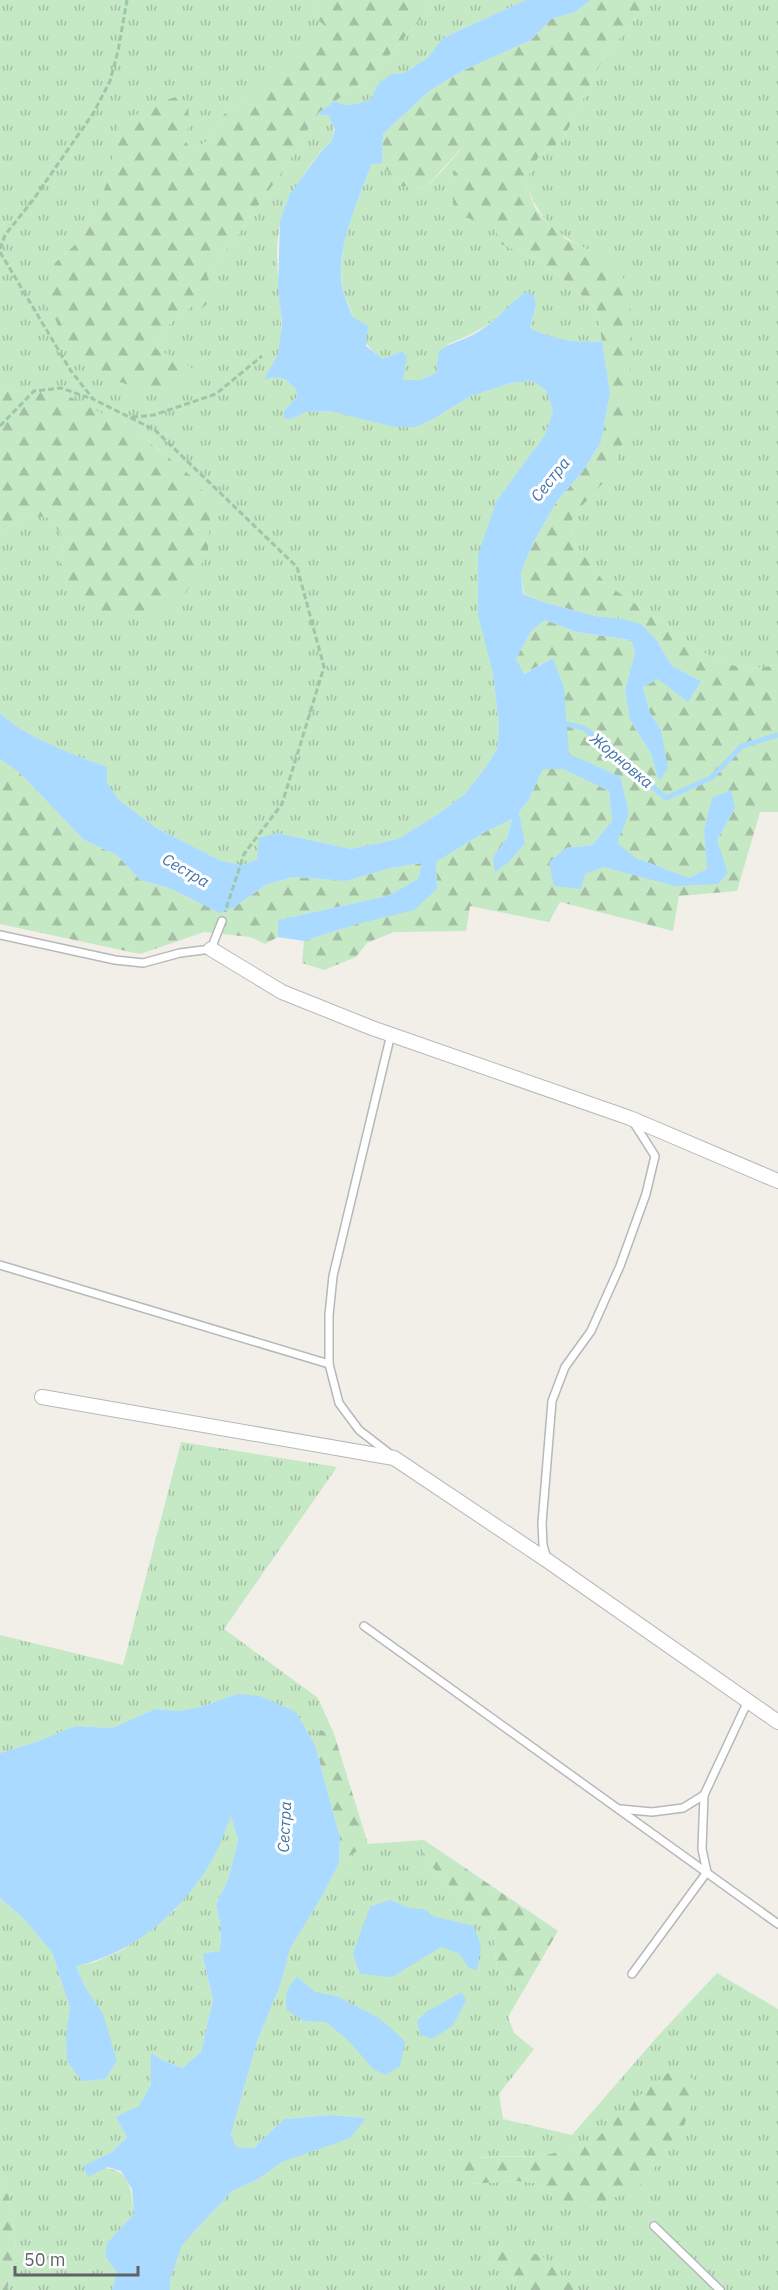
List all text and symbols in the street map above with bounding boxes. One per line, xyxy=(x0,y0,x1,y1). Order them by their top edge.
water label: Сестра xyxy=(526,453,574,505)
water label: Жорновка xyxy=(586,727,658,792)
water label: Сестра xyxy=(159,849,213,891)
water label: Сестра xyxy=(273,1801,295,1853)
scale bar xyxy=(15,2239,138,2277)
text: 50 m xyxy=(24,2248,66,2271)

